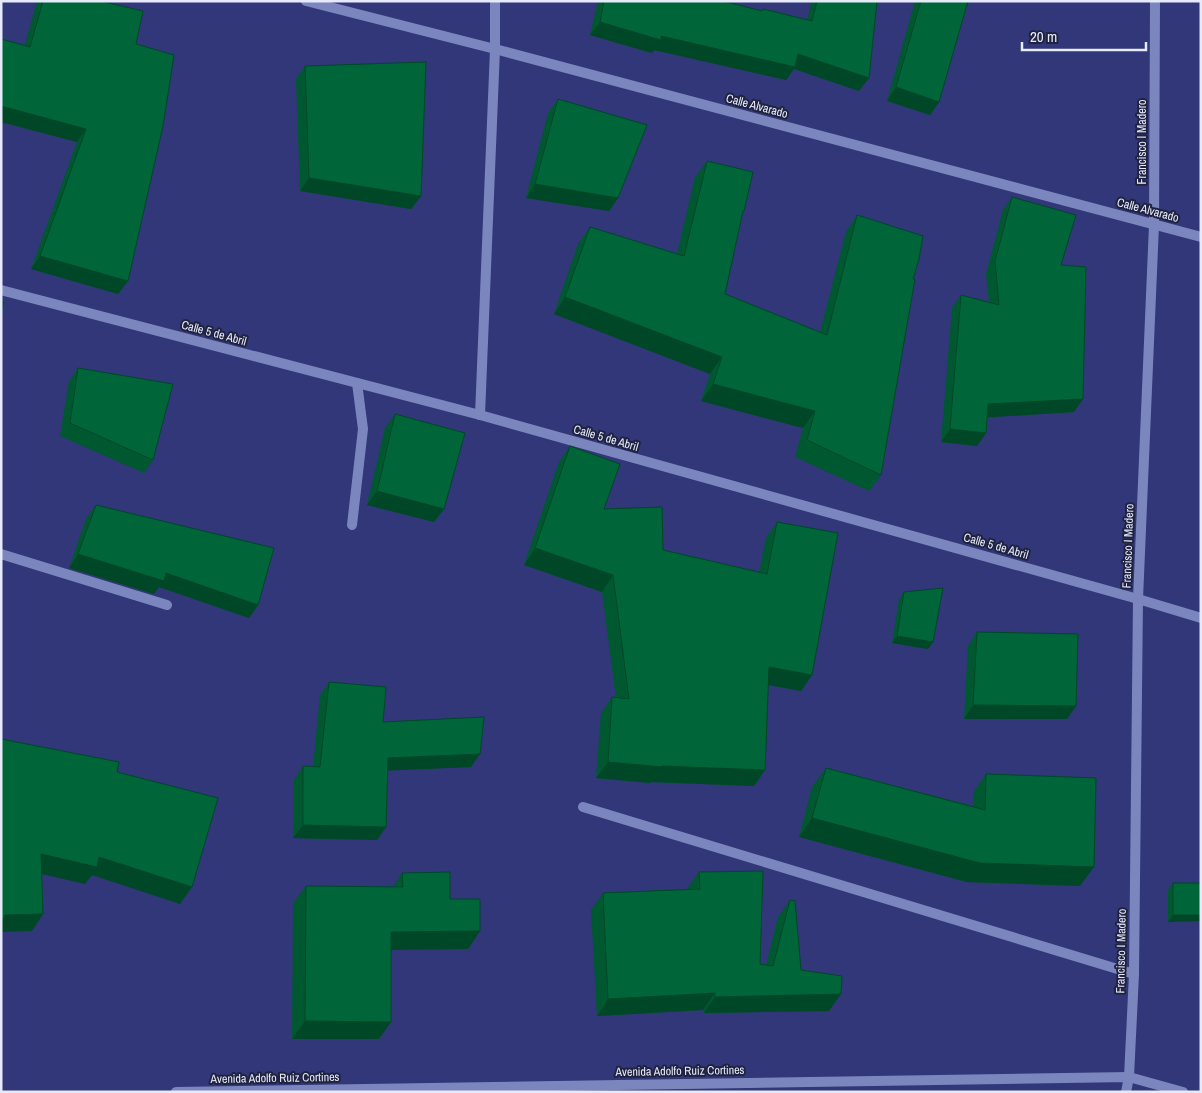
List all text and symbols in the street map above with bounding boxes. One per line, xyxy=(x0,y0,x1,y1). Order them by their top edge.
scale bar xyxy=(1022,20,1146,52)
text: 20 m xyxy=(1030,26,1057,47)
street label: Calle Alvarado xyxy=(724,90,790,122)
street label: Francisco I Madero xyxy=(1134,100,1150,184)
street label: Calle Alvarado xyxy=(1115,194,1181,226)
street label: Calle 5 de Abril xyxy=(180,317,248,349)
street label: Calle 5 de Abril xyxy=(572,421,640,455)
street label: Francisco I Madero xyxy=(1119,503,1137,589)
street label: Calle 5 de Abril xyxy=(962,529,1030,563)
street label: Francisco I Madero xyxy=(1112,908,1130,994)
street label: Avenida Adolfo Ruiz Cortines xyxy=(614,1062,745,1080)
street label: Avenida Adolfo Ruiz Cortines xyxy=(209,1069,340,1087)

